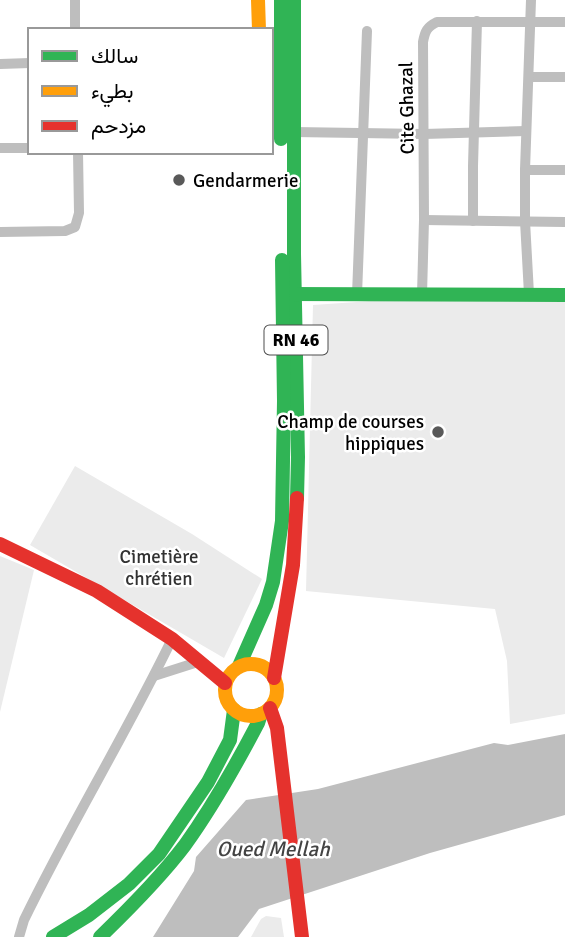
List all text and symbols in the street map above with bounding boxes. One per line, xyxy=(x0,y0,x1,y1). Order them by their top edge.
legend xyxy=(28,28,273,154)
text: سالك xyxy=(91,43,138,69)
street label: Cite Ghazal xyxy=(394,61,420,154)
text: بطيء xyxy=(91,78,134,108)
text: مزدحم xyxy=(91,113,146,140)
place label: Gendarmerie xyxy=(193,169,298,193)
marker: Gendarmerie xyxy=(171,172,187,188)
road number: RN 46 xyxy=(264,326,328,354)
place label: Champ de courses hippiques xyxy=(277,410,424,456)
marker: Champ de courses hippiques xyxy=(430,424,446,440)
park label: Cimetière chrétien xyxy=(120,545,198,591)
water label: Oued Mellah xyxy=(216,836,330,862)

